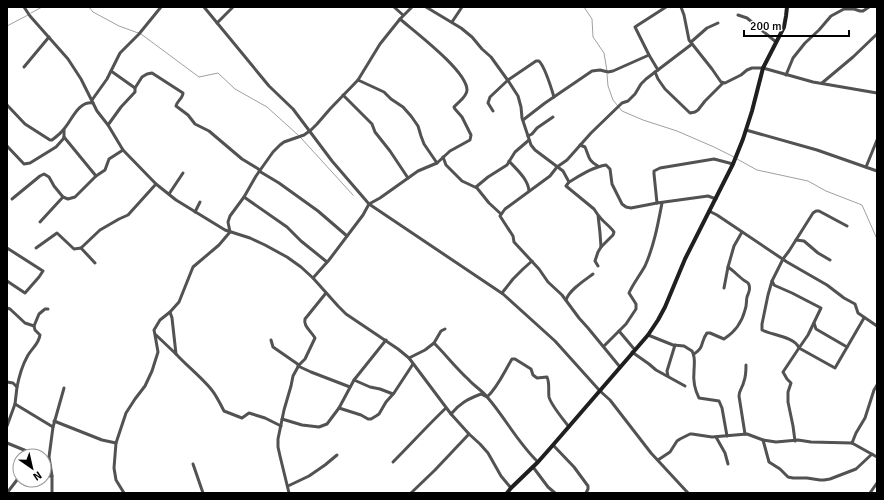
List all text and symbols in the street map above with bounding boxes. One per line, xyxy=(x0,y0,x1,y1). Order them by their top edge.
scale bar xyxy=(744,12,849,38)
text: 200 m xyxy=(750,19,782,34)
north arrow xyxy=(12,448,52,488)
text: N xyxy=(31,468,44,483)

